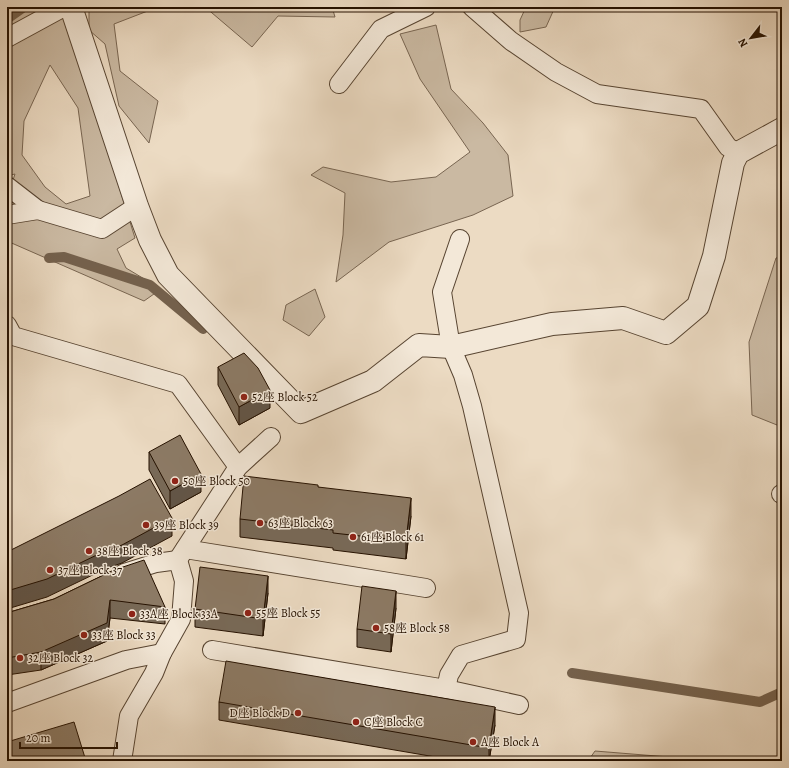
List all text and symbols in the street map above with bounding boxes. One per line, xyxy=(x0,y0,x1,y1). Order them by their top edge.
north arrow xyxy=(731,18,771,58)
text: N xyxy=(734,36,751,50)
place label: 52座 Block 52 xyxy=(252,389,318,405)
marker: 52座 Block 52 xyxy=(239,392,249,402)
place label: 50座 Block 50 xyxy=(183,473,250,489)
marker: 50座 Block 50 xyxy=(170,476,180,486)
place label: 63座 Block 63 xyxy=(268,515,333,531)
place label: 39座 Block 39 xyxy=(154,517,219,533)
marker: 63座 Block 63 xyxy=(255,518,265,528)
marker: 39座 Block 39 xyxy=(141,520,151,530)
place label: 61座 Block 61 xyxy=(361,529,424,545)
marker: 61座 Block 61 xyxy=(348,532,358,542)
place label: 38座 Block 38 xyxy=(97,543,163,559)
marker: 38座 Block 38 xyxy=(84,546,94,556)
place label: 37座 Block 37 xyxy=(58,562,123,578)
marker: 37座 Block 37 xyxy=(45,565,55,575)
place label: 55座 Block 55 xyxy=(256,605,321,621)
place label: 33A座 Block 33A xyxy=(140,606,219,622)
marker: 55座 Block 55 xyxy=(243,608,253,618)
marker: 33A座 Block 33A xyxy=(127,609,137,619)
place label: 58座 Block 58 xyxy=(384,620,450,636)
marker: 58座 Block 58 xyxy=(371,623,381,633)
place label: 33座 Block 33 xyxy=(92,627,156,643)
marker: 33座 Block 33 xyxy=(79,630,89,640)
place label: 32座 Block 32 xyxy=(28,650,94,666)
marker: 32座 Block 32 xyxy=(15,653,25,663)
place label: D座 Block D xyxy=(229,705,290,721)
marker: D座 Block D xyxy=(293,708,303,718)
place label: C座 Block C xyxy=(364,714,423,730)
marker: C座 Block C xyxy=(351,717,361,727)
scale bar xyxy=(20,724,117,750)
text: 20 m xyxy=(26,730,50,746)
place label: A座 Block A xyxy=(480,734,540,750)
marker: A座 Block A xyxy=(468,737,478,747)

